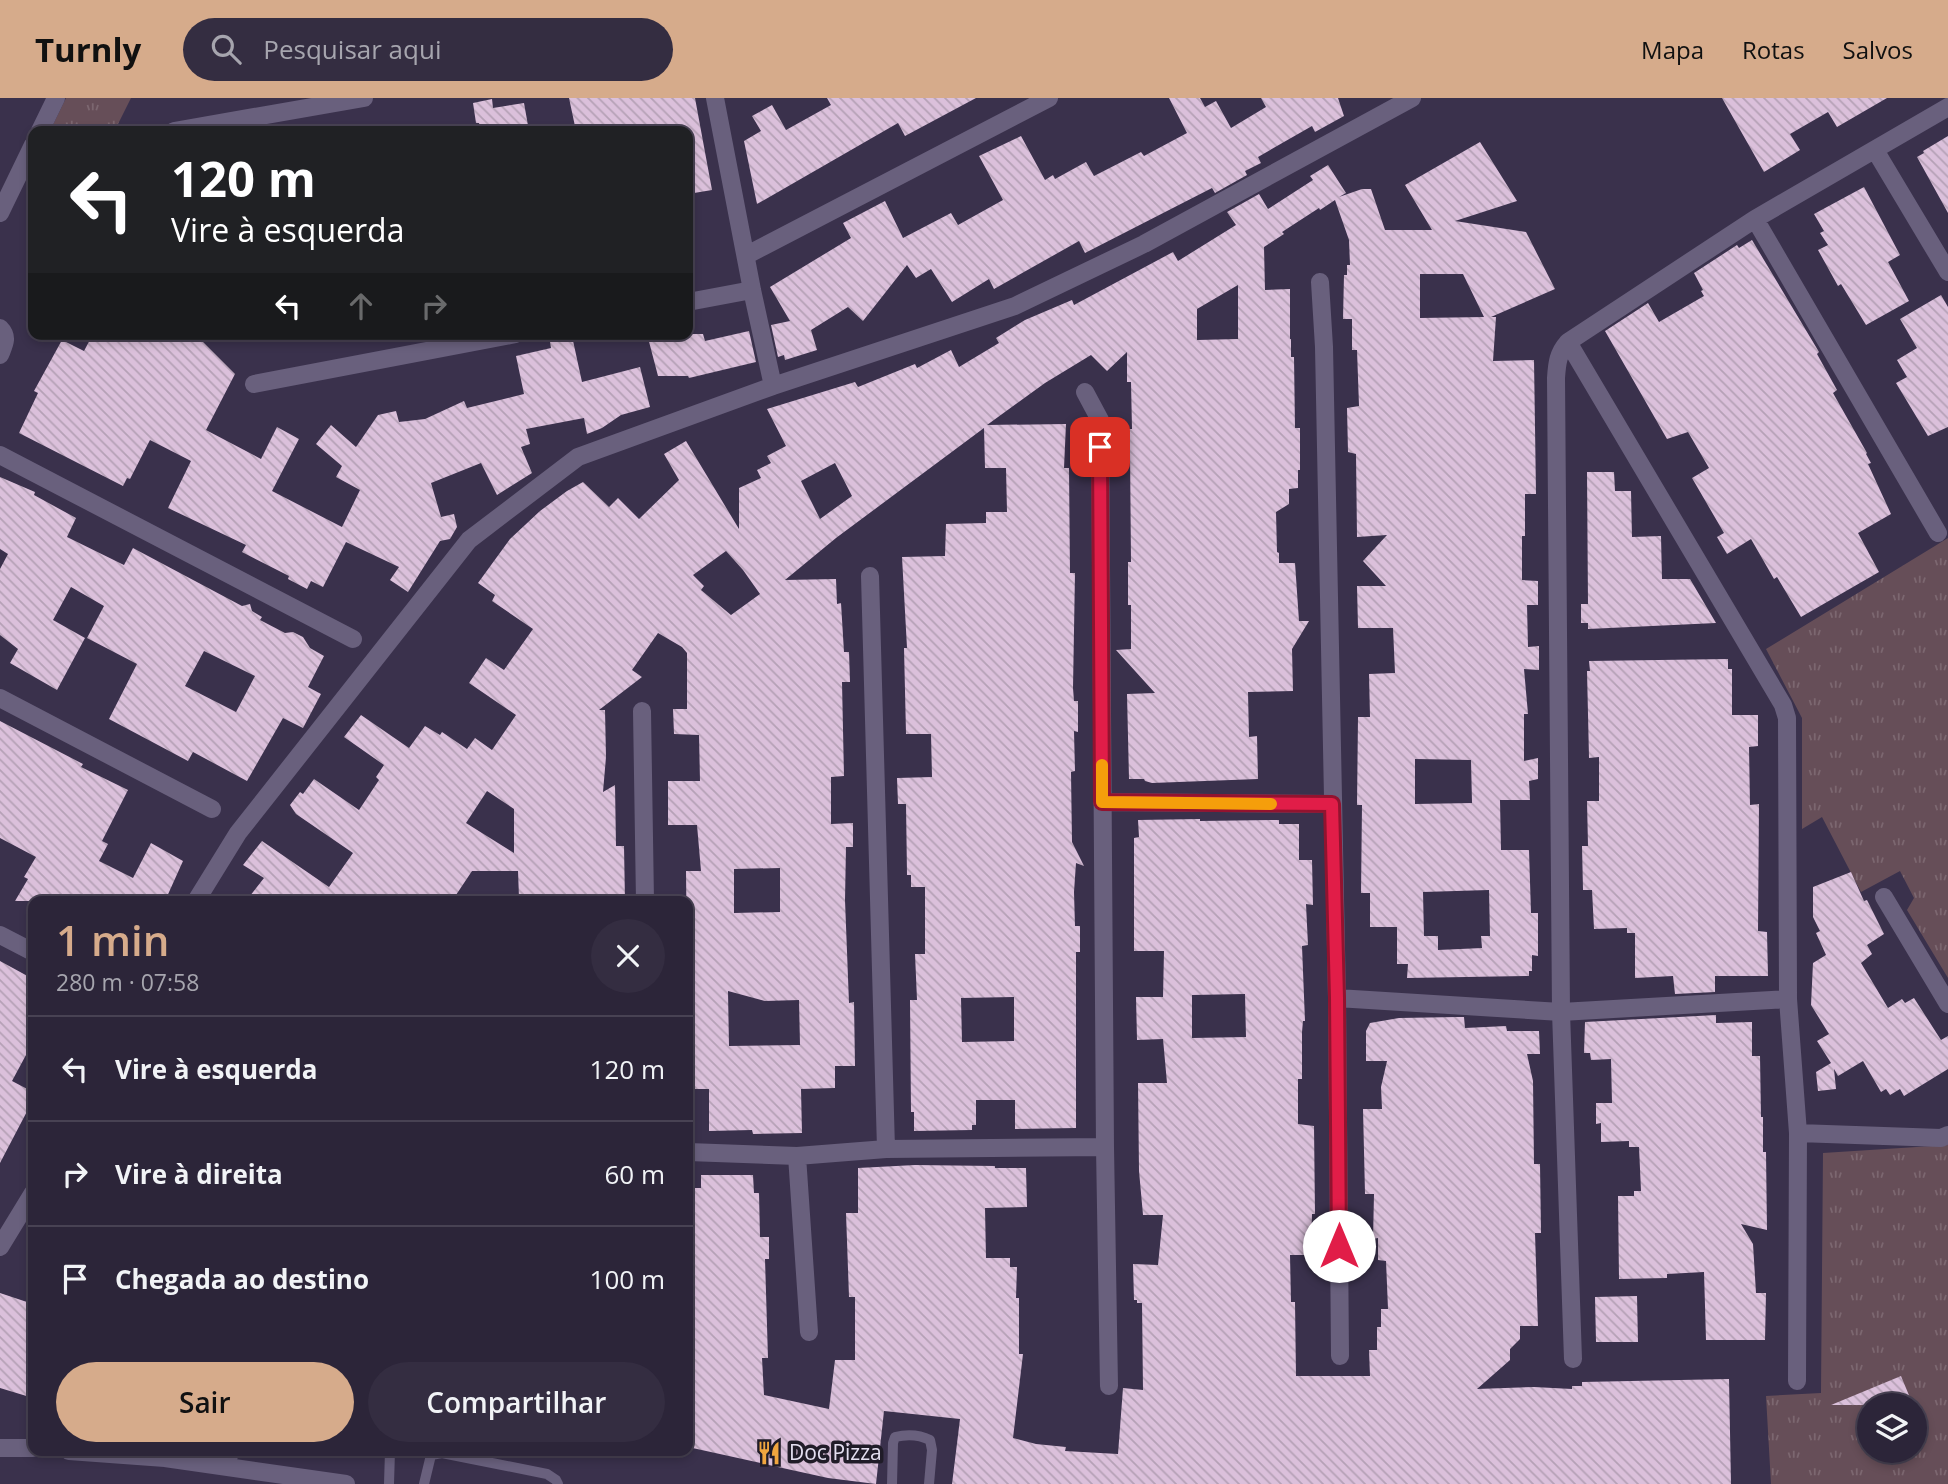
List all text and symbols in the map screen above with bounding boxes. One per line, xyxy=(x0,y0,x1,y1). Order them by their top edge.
search box xyxy=(183,18,673,81)
text: Turnly xyxy=(35,27,141,72)
icon: search xyxy=(207,30,245,68)
text: Pesquisar aqui xyxy=(263,31,441,67)
text: Mapa xyxy=(1641,33,1704,66)
text: Rotas xyxy=(1742,33,1805,66)
text: Salvos xyxy=(1843,33,1913,66)
text: 120 m xyxy=(171,145,316,211)
icon: left xyxy=(56,154,147,245)
text: Vire à esquerda xyxy=(171,208,404,251)
icon: left xyxy=(269,287,307,325)
icon: ahead xyxy=(342,287,380,325)
icon: right xyxy=(415,287,453,325)
pin xyxy=(1070,417,1130,477)
icon: arrive xyxy=(1081,428,1119,466)
text: 1 min xyxy=(56,911,169,968)
button: close xyxy=(591,919,665,993)
text: 280 m · 07:58 xyxy=(56,966,199,998)
icon: left xyxy=(56,1050,94,1088)
text: Vire à esquerda xyxy=(115,1051,317,1087)
text: 120 m xyxy=(590,1051,665,1087)
icon: right xyxy=(56,1155,94,1193)
text: Vire à direita xyxy=(115,1156,283,1192)
text: 60 m xyxy=(604,1156,665,1192)
position arrow xyxy=(1302,1209,1376,1283)
icon: arrive xyxy=(56,1260,94,1298)
text: Chegada ao destino xyxy=(115,1261,369,1297)
text: 100 m xyxy=(590,1261,665,1297)
button: Sair xyxy=(56,1362,354,1442)
button: Compartilhar xyxy=(368,1362,665,1442)
map controls xyxy=(1857,1393,1927,1463)
button: layers xyxy=(1857,1393,1927,1463)
place label: Doc Pizza xyxy=(789,1438,882,1466)
restaurant icon: Doc Pizza xyxy=(755,1439,783,1467)

